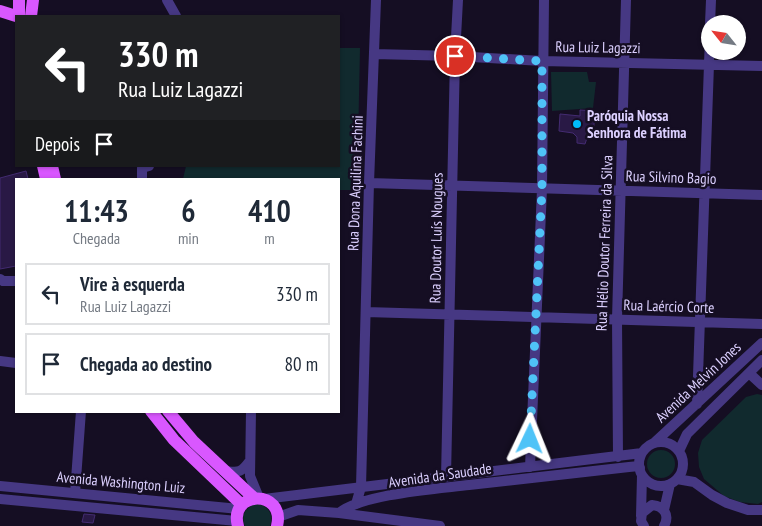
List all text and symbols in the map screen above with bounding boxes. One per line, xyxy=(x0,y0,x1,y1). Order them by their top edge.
north arrow xyxy=(701,15,746,60)
map controls xyxy=(701,15,746,60)
text: 330 m xyxy=(118,31,199,77)
icon: left xyxy=(35,35,100,100)
pin xyxy=(434,35,476,77)
street label: Rua Luiz Lagazzi xyxy=(555,37,641,57)
icon: arrive xyxy=(441,42,469,70)
text: Rua Luiz Lagazzi xyxy=(118,75,243,103)
place label: Paróquia Nossa Senhora de Fátima xyxy=(587,106,686,142)
street label: Rua Dona Aquilina Fachini xyxy=(343,115,367,251)
marker: Paróquia Nossa Senhora de Fátima xyxy=(571,118,583,130)
icon: arrive xyxy=(90,130,118,158)
text: Depois xyxy=(35,132,80,156)
street label: Rua Hélio Doutor Ferreira da Silva xyxy=(591,155,617,331)
street label: Rua Silvino Bagio xyxy=(625,166,717,188)
street label: Rua Doutor Luís Nougues xyxy=(425,172,447,304)
text: 11:43 xyxy=(64,191,129,230)
text: 6 xyxy=(181,191,196,230)
text: 410 xyxy=(248,191,291,230)
text: Chegada xyxy=(73,228,120,248)
text: min xyxy=(178,228,199,248)
text: m xyxy=(264,228,275,248)
text: Vire à esquerda xyxy=(80,272,185,296)
icon: left xyxy=(37,280,65,308)
text: 330 m xyxy=(276,282,318,306)
street label: Rua Laércio Corte xyxy=(623,295,715,317)
text: Rua Luiz Lagazzi xyxy=(80,296,171,316)
street label: Avenida Melvin Jones xyxy=(651,337,745,427)
icon: arrive xyxy=(37,350,65,378)
text: Chegada ao destino xyxy=(80,352,212,376)
text: 80 m xyxy=(285,352,318,376)
position arrow xyxy=(503,412,555,464)
street label: Avenida da Saudade xyxy=(387,458,493,492)
street label: Avenida Washington Luiz xyxy=(56,467,186,497)

